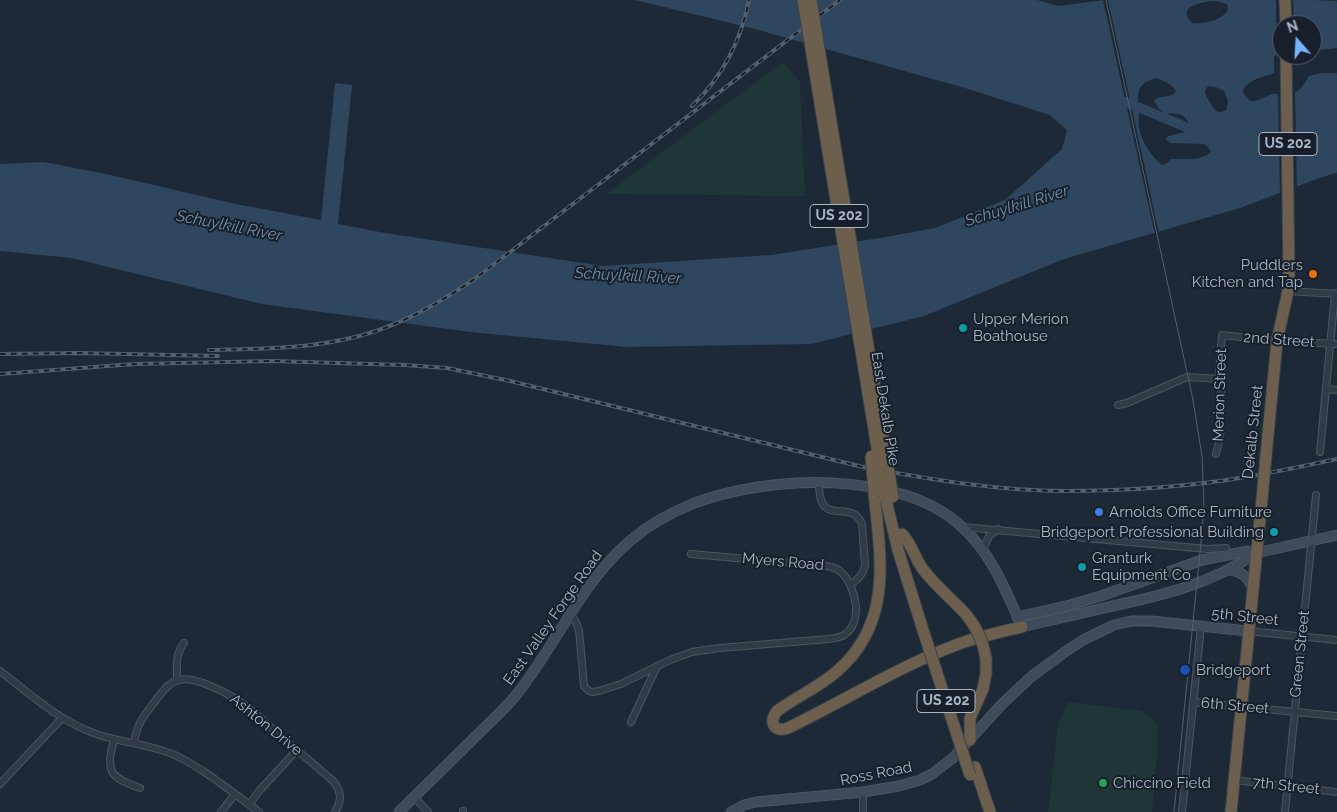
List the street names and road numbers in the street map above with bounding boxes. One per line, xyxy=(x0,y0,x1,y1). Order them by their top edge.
road number: US 202 xyxy=(1259,132,1317,156)
road number: US 202 xyxy=(810,205,868,228)
street label: 2nd Street xyxy=(1243,329,1315,351)
street label: Merion Street xyxy=(1209,348,1231,442)
street label: East Dekalb Pike xyxy=(867,351,903,467)
street label: Dekalb Street xyxy=(1239,384,1267,480)
street label: East Valley Forge Road xyxy=(500,547,606,689)
street label: Myers Road xyxy=(741,549,825,575)
street label: 5th Street xyxy=(1211,605,1279,629)
street label: Green Street xyxy=(1286,610,1314,698)
road number: US 202 xyxy=(917,689,975,712)
street label: Ashton Drive xyxy=(226,690,306,760)
street label: 6th Street xyxy=(1200,694,1270,718)
street label: Ross Road xyxy=(839,758,913,790)
street label: 7th Street xyxy=(1252,774,1320,798)

